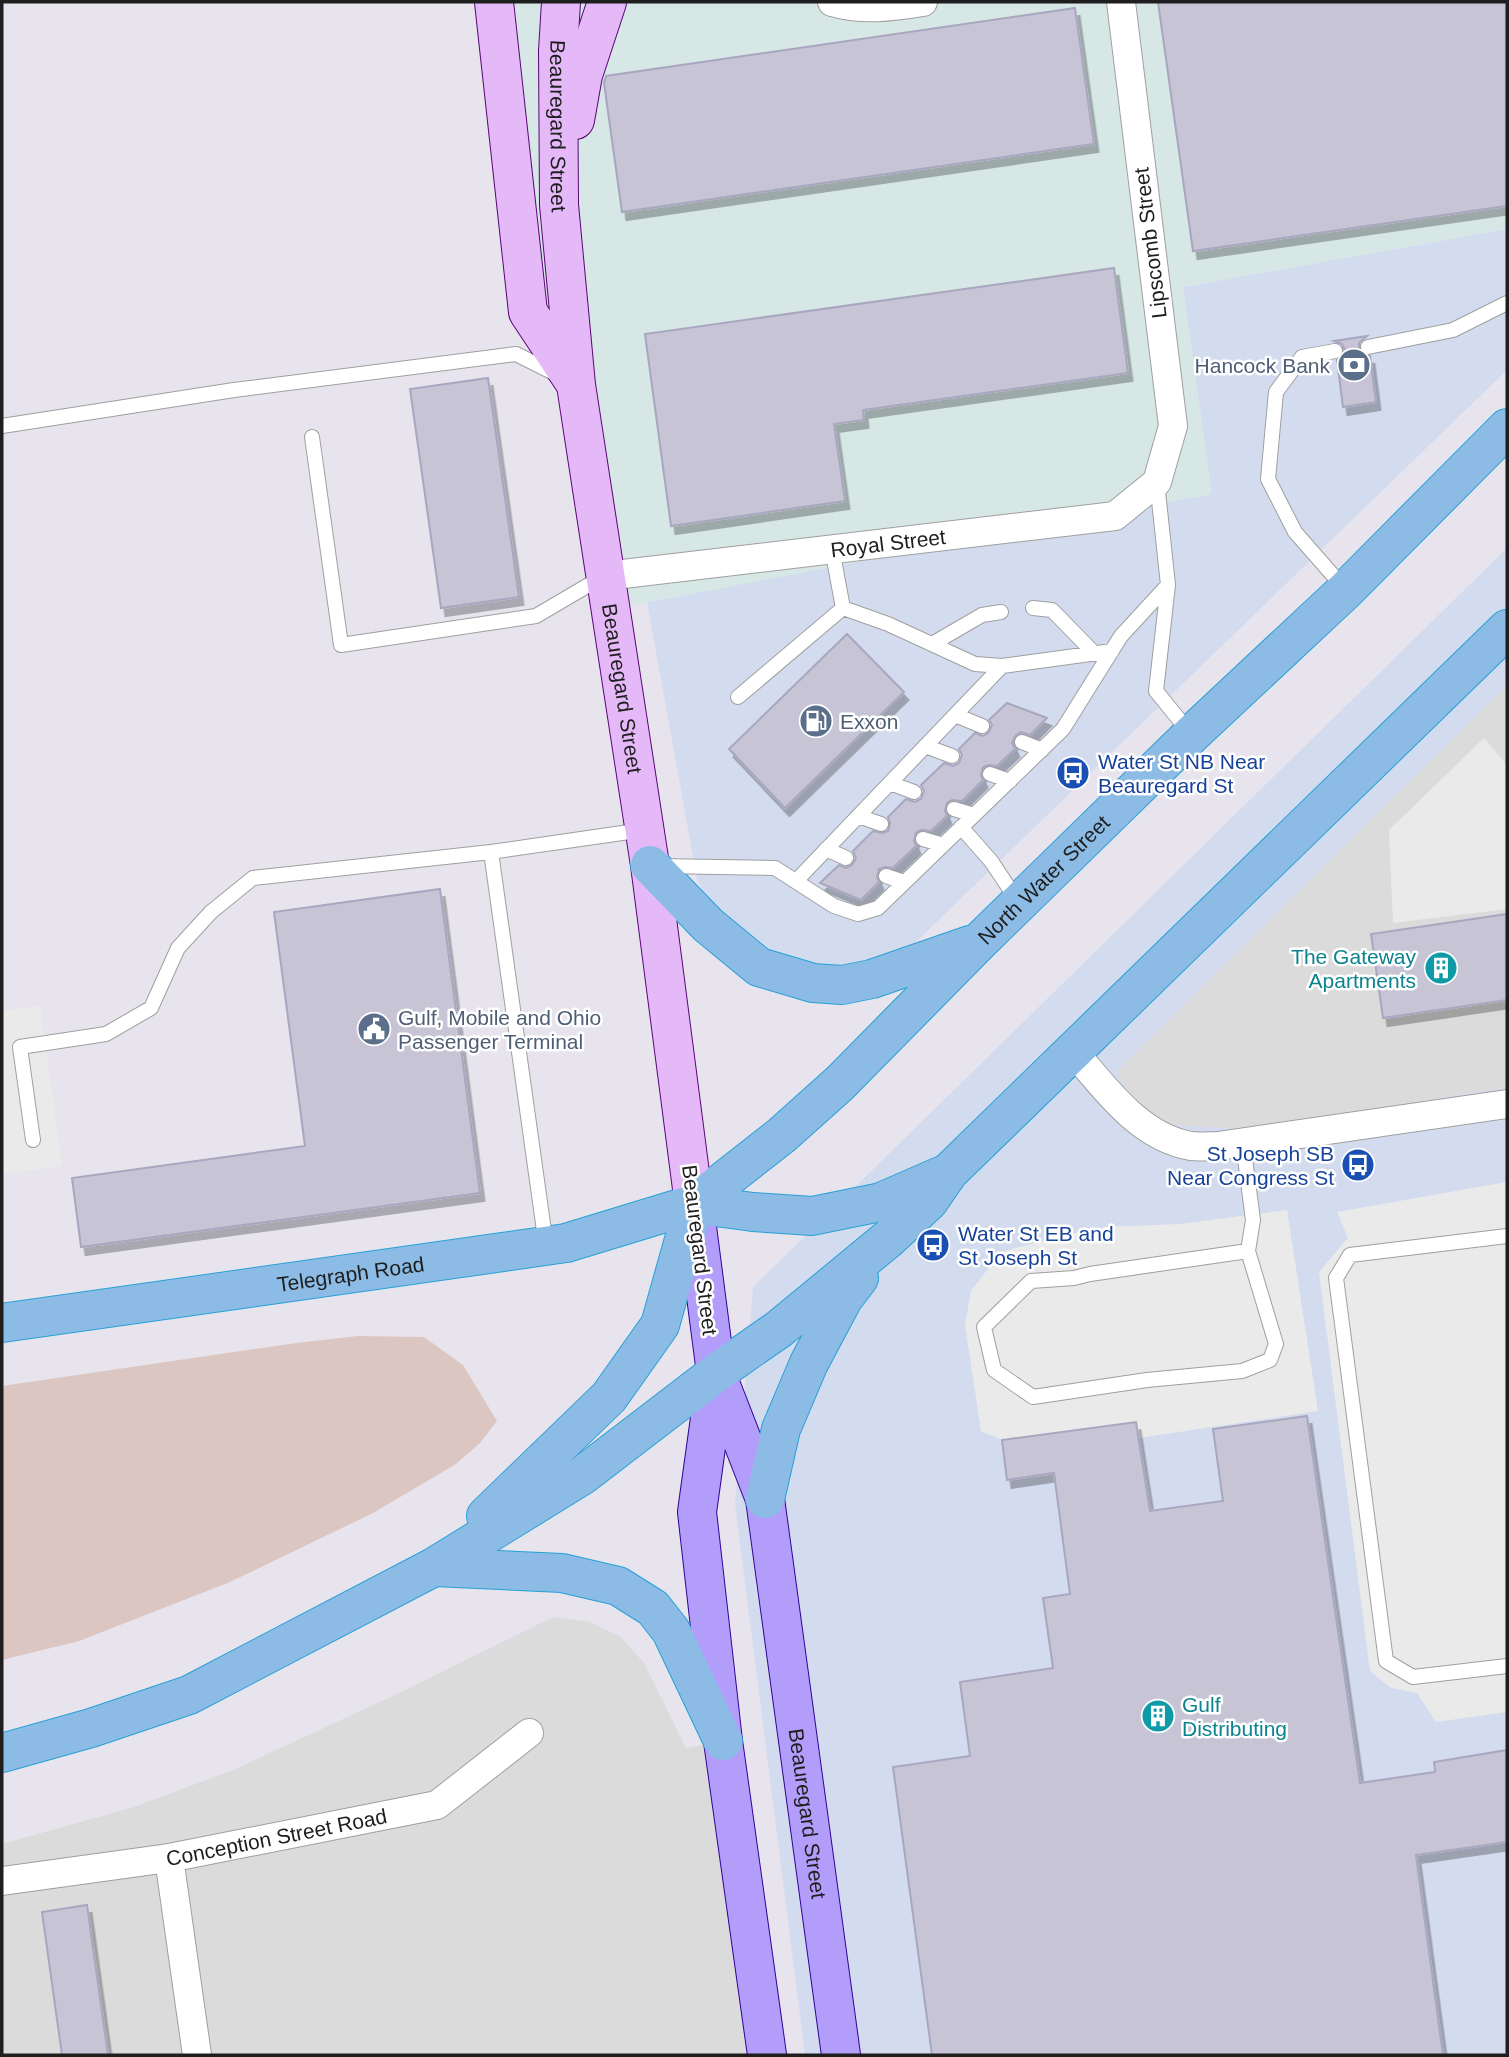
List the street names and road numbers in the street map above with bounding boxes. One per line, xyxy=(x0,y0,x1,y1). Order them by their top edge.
street label: Beauregard Street xyxy=(546,39,571,213)
street label: Lipscomb Street xyxy=(1129,166,1171,320)
street label: Royal Street xyxy=(829,525,947,561)
street label: Beauregard Street xyxy=(598,602,647,775)
street label: North Water Street xyxy=(973,810,1114,948)
street label: Beauregard Street xyxy=(678,1163,722,1337)
street label: Telegraph Road xyxy=(275,1252,426,1295)
street label: Beauregard Street xyxy=(785,1727,831,1900)
street label: Conception Street Road xyxy=(164,1804,389,1870)

